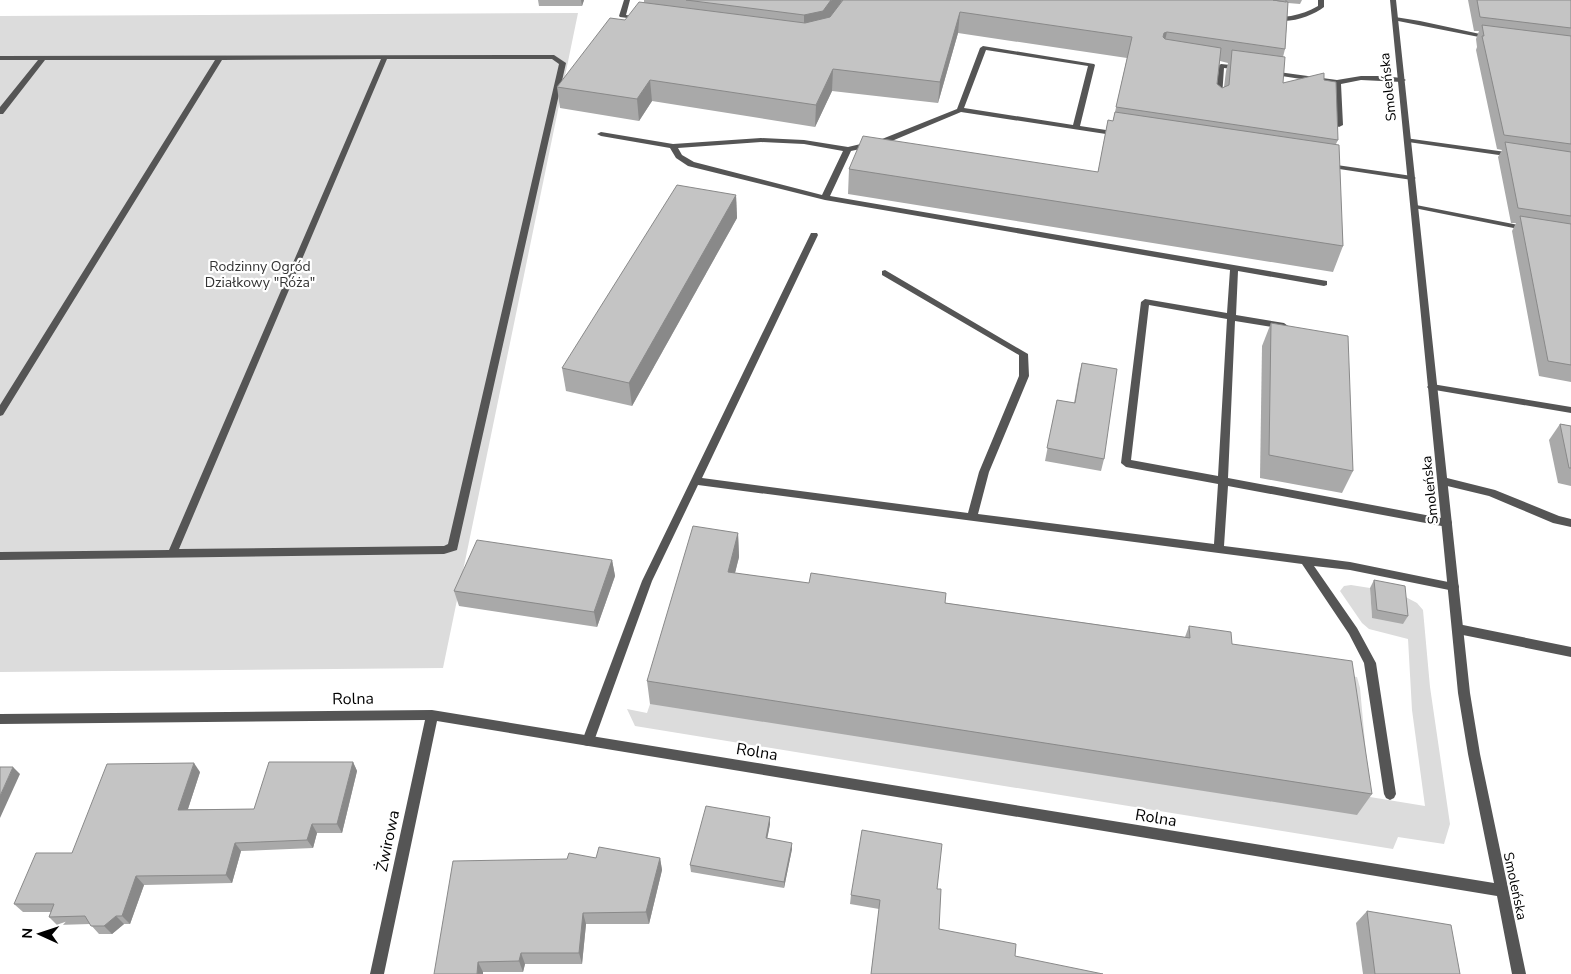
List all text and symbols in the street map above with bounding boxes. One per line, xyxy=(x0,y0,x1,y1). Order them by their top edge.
street label: Smoleńska xyxy=(1375,52,1401,122)
park label: Rodzinny Ogród Działkowy "Róża" xyxy=(205,257,315,292)
street label: Smoleńska xyxy=(1417,455,1443,525)
street label: Rolna xyxy=(332,688,374,710)
street label: Rolna xyxy=(735,738,779,766)
street label: Rolna xyxy=(1134,804,1178,832)
street label: Żwirowa xyxy=(371,808,405,874)
street label: Smoleńska xyxy=(1499,850,1531,922)
north arrow xyxy=(15,909,65,959)
text: N xyxy=(18,928,37,939)

